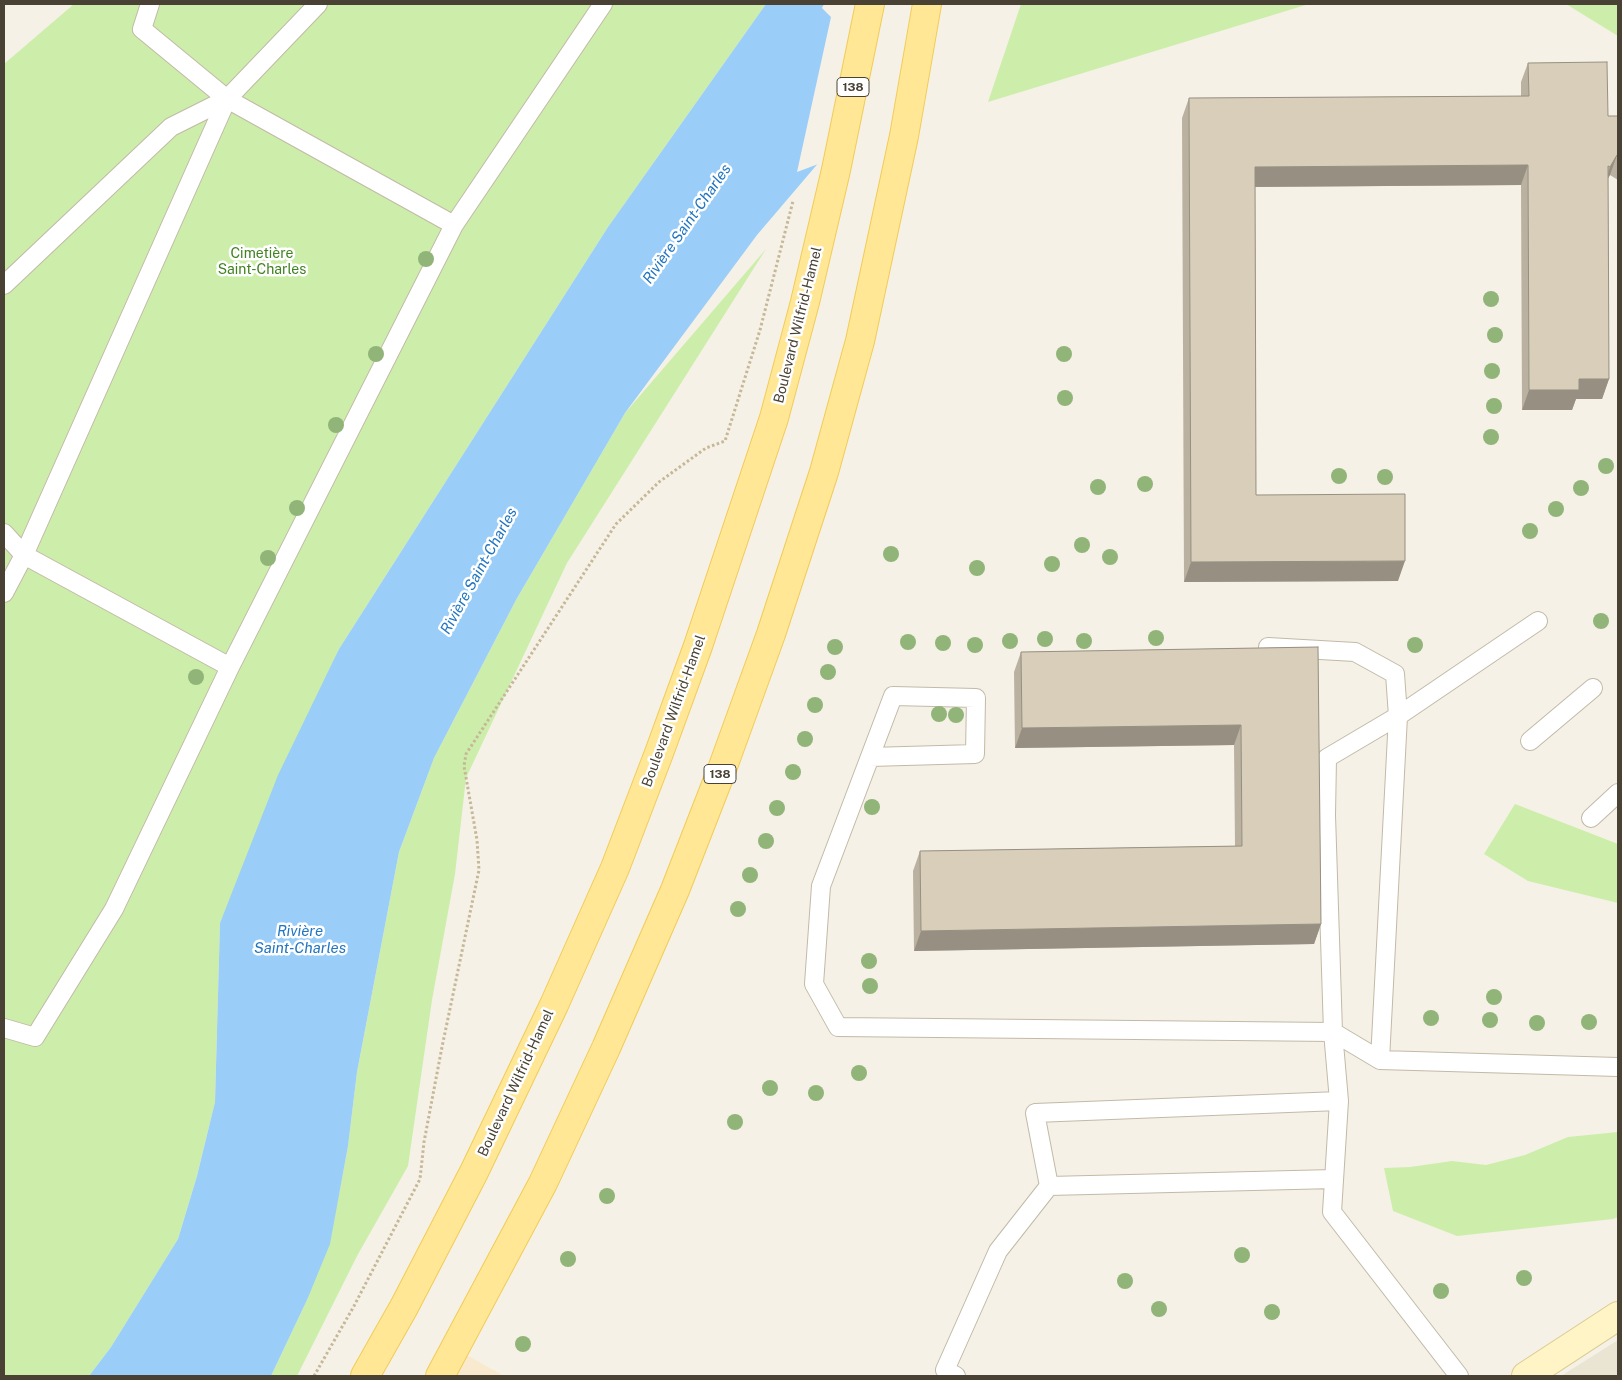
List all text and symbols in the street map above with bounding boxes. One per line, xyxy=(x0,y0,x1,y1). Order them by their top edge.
road number: 138 xyxy=(837,77,869,96)
water label: Rivière Saint-Charles xyxy=(639,161,735,287)
street label: Boulevard Wilfrid-Hamel xyxy=(770,245,826,405)
park label: Cimetière Saint-Charles xyxy=(218,246,306,278)
water label: Rivière Saint-Charles xyxy=(437,505,521,637)
street label: Boulevard Wilfrid-Hamel xyxy=(639,633,709,789)
road number: 138 xyxy=(704,764,736,784)
water label: Rivière Saint-Charles xyxy=(254,922,346,957)
street label: Boulevard Wilfrid-Hamel xyxy=(474,1007,558,1159)

